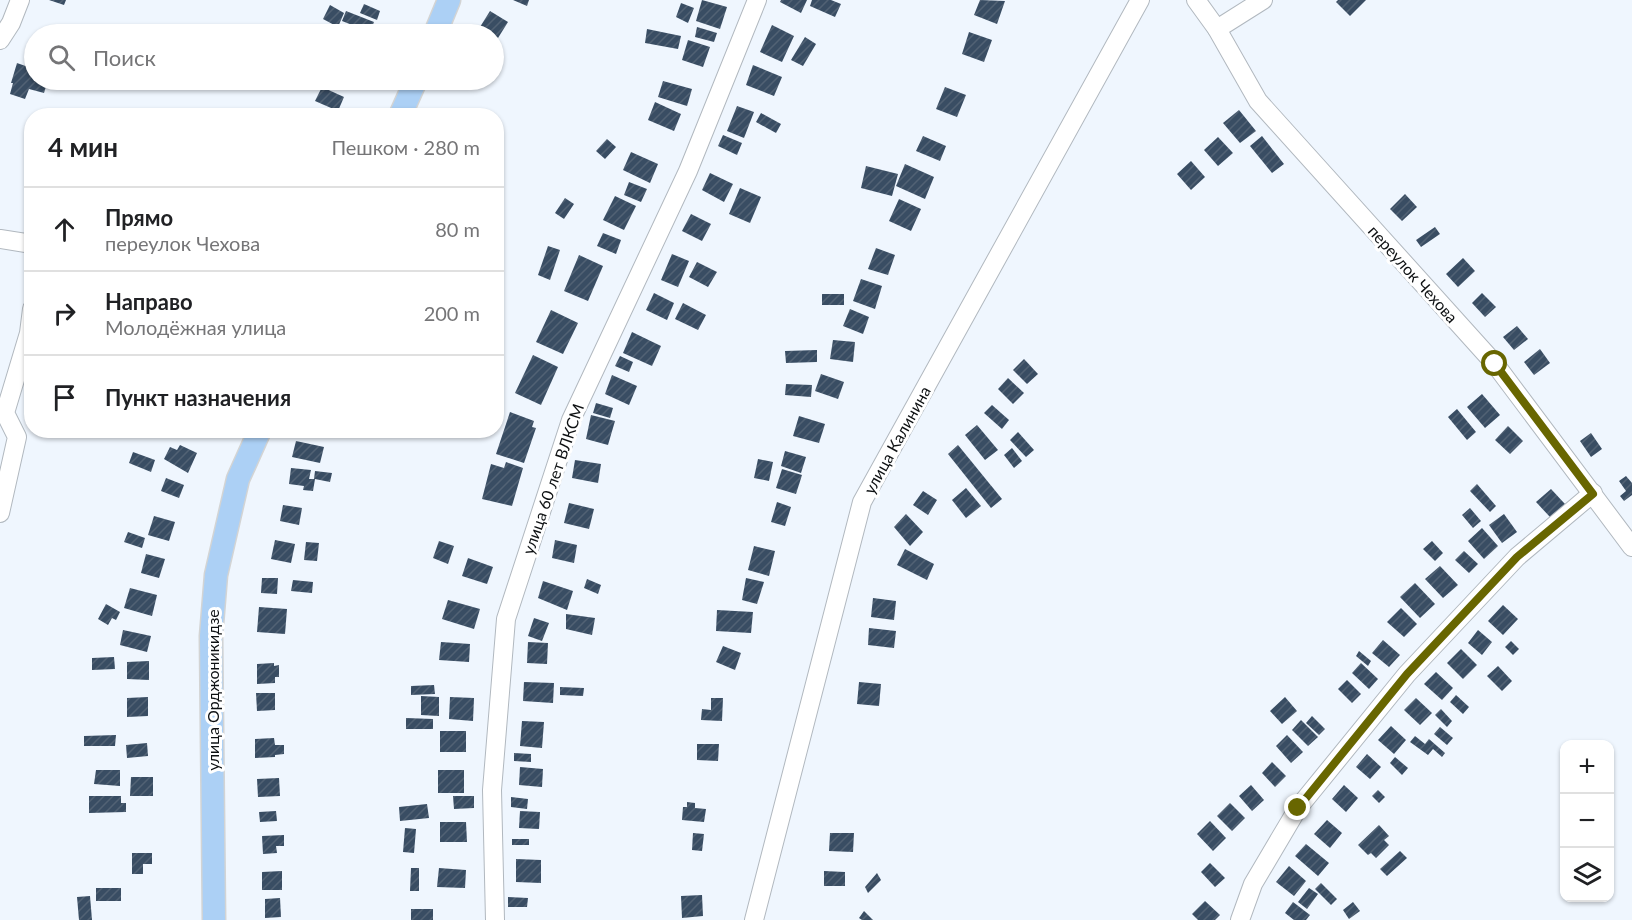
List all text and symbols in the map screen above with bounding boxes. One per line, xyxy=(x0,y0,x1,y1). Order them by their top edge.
search box xyxy=(24,24,504,90)
icon: search xyxy=(45,41,78,74)
text: Поиск xyxy=(93,44,156,71)
text: 4 мин xyxy=(48,131,118,163)
text: Пешком · 280 m xyxy=(331,135,480,159)
text: Прямо xyxy=(105,204,173,231)
icon: ahead xyxy=(48,213,81,246)
text: 80 m xyxy=(435,217,480,241)
street label: переулок Чехова xyxy=(1365,221,1462,326)
text: переулок Чехова xyxy=(105,231,260,255)
text: Направо xyxy=(105,288,193,315)
icon: right xyxy=(48,297,81,330)
text: 200 m xyxy=(424,301,480,325)
text: Молодёжная улица xyxy=(105,315,286,339)
route start xyxy=(1481,350,1507,376)
icon: arrive xyxy=(48,381,81,414)
street label: улица Калинина xyxy=(859,383,934,497)
text: Пункт назначения xyxy=(105,384,291,411)
street label: улица 60 лет ВЛКСМ xyxy=(518,401,587,557)
street label: улица Орджоникидзе xyxy=(203,609,222,771)
map controls xyxy=(1560,740,1614,902)
button: + xyxy=(1560,740,1614,794)
route end xyxy=(1284,794,1310,820)
button: − xyxy=(1560,794,1614,848)
button: layers xyxy=(1560,848,1614,902)

